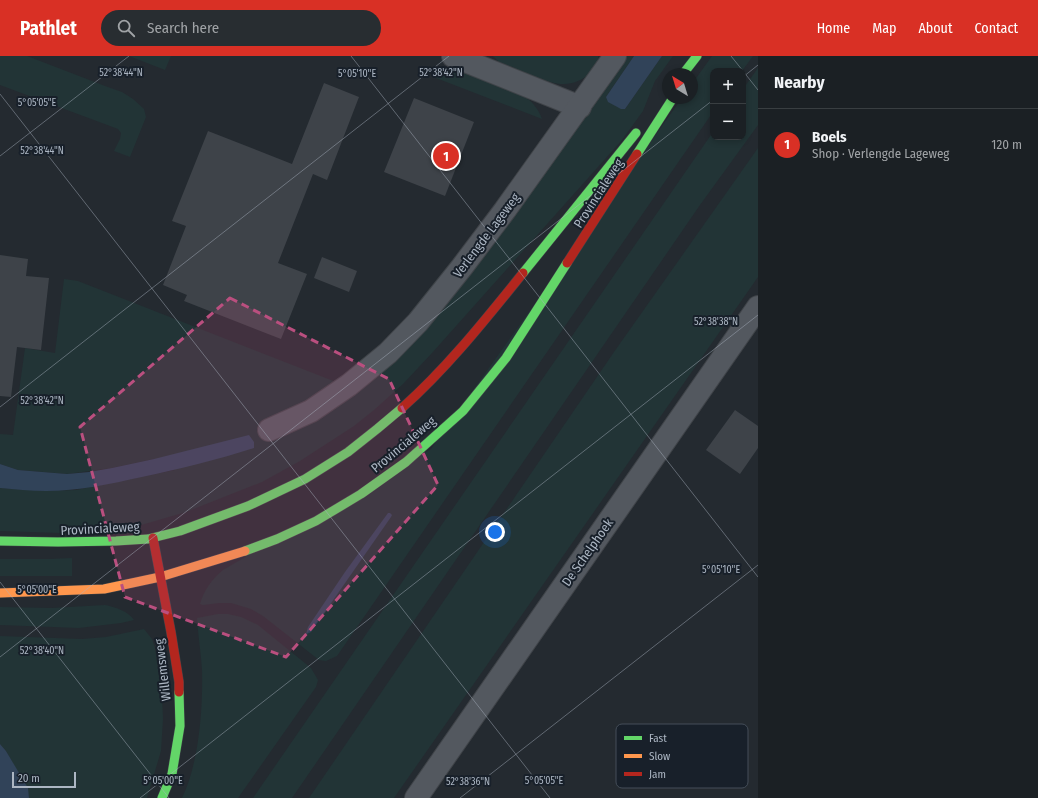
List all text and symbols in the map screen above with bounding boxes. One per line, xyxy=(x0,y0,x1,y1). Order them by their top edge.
search box xyxy=(101,10,381,46)
text: Pathlet xyxy=(20,17,77,40)
icon: search xyxy=(115,17,137,39)
text: Search here xyxy=(147,19,219,37)
text: Home xyxy=(817,20,850,37)
text: Map xyxy=(872,20,896,37)
text: About xyxy=(918,20,953,37)
text: Contact xyxy=(975,20,1018,37)
text: 52°38'44"N xyxy=(99,67,143,79)
text: 52°38'42"N xyxy=(419,67,463,79)
text: 5°05'10"E xyxy=(338,68,376,80)
north arrow xyxy=(662,68,698,104)
map controls xyxy=(710,68,746,140)
button: + xyxy=(710,68,746,104)
text: Nearby xyxy=(774,72,825,93)
text: 5°05'05"E xyxy=(18,97,57,109)
button: − xyxy=(710,104,746,140)
text: Boels xyxy=(812,128,847,146)
text: 1 xyxy=(784,137,790,152)
text: 120 m xyxy=(991,137,1022,152)
pin: 1 xyxy=(433,141,459,171)
text: 52°38'44"N xyxy=(20,145,64,157)
text: Shop · Verlengde Lageweg xyxy=(812,146,949,161)
street label: Provincialeweg xyxy=(571,155,627,231)
street label: Verlengde Lageweg xyxy=(450,190,523,280)
text: 52°38'38"N xyxy=(694,316,738,328)
text: 52°38'42"N xyxy=(20,395,64,407)
street label: Provincialeweg xyxy=(368,413,439,476)
street label: De Schelphoek xyxy=(559,515,617,589)
street label: Provincialeweg xyxy=(60,519,141,538)
your location xyxy=(485,522,505,542)
text: 5°05'10"E xyxy=(702,564,740,576)
text: 5°05'00"E xyxy=(17,584,57,596)
street label: Willemsweg xyxy=(151,637,174,702)
text: 52°38'40"N xyxy=(20,645,64,657)
legend xyxy=(616,724,748,788)
text: Fast xyxy=(649,732,667,745)
text: Slow xyxy=(649,750,670,763)
text: Jam xyxy=(649,768,666,781)
scale bar xyxy=(12,770,76,789)
text: 20 m xyxy=(18,772,40,785)
text: 5°05'00"E xyxy=(143,775,183,787)
text: 5°05'05"E xyxy=(525,775,564,787)
text: 52°38'36"N xyxy=(446,776,490,788)

